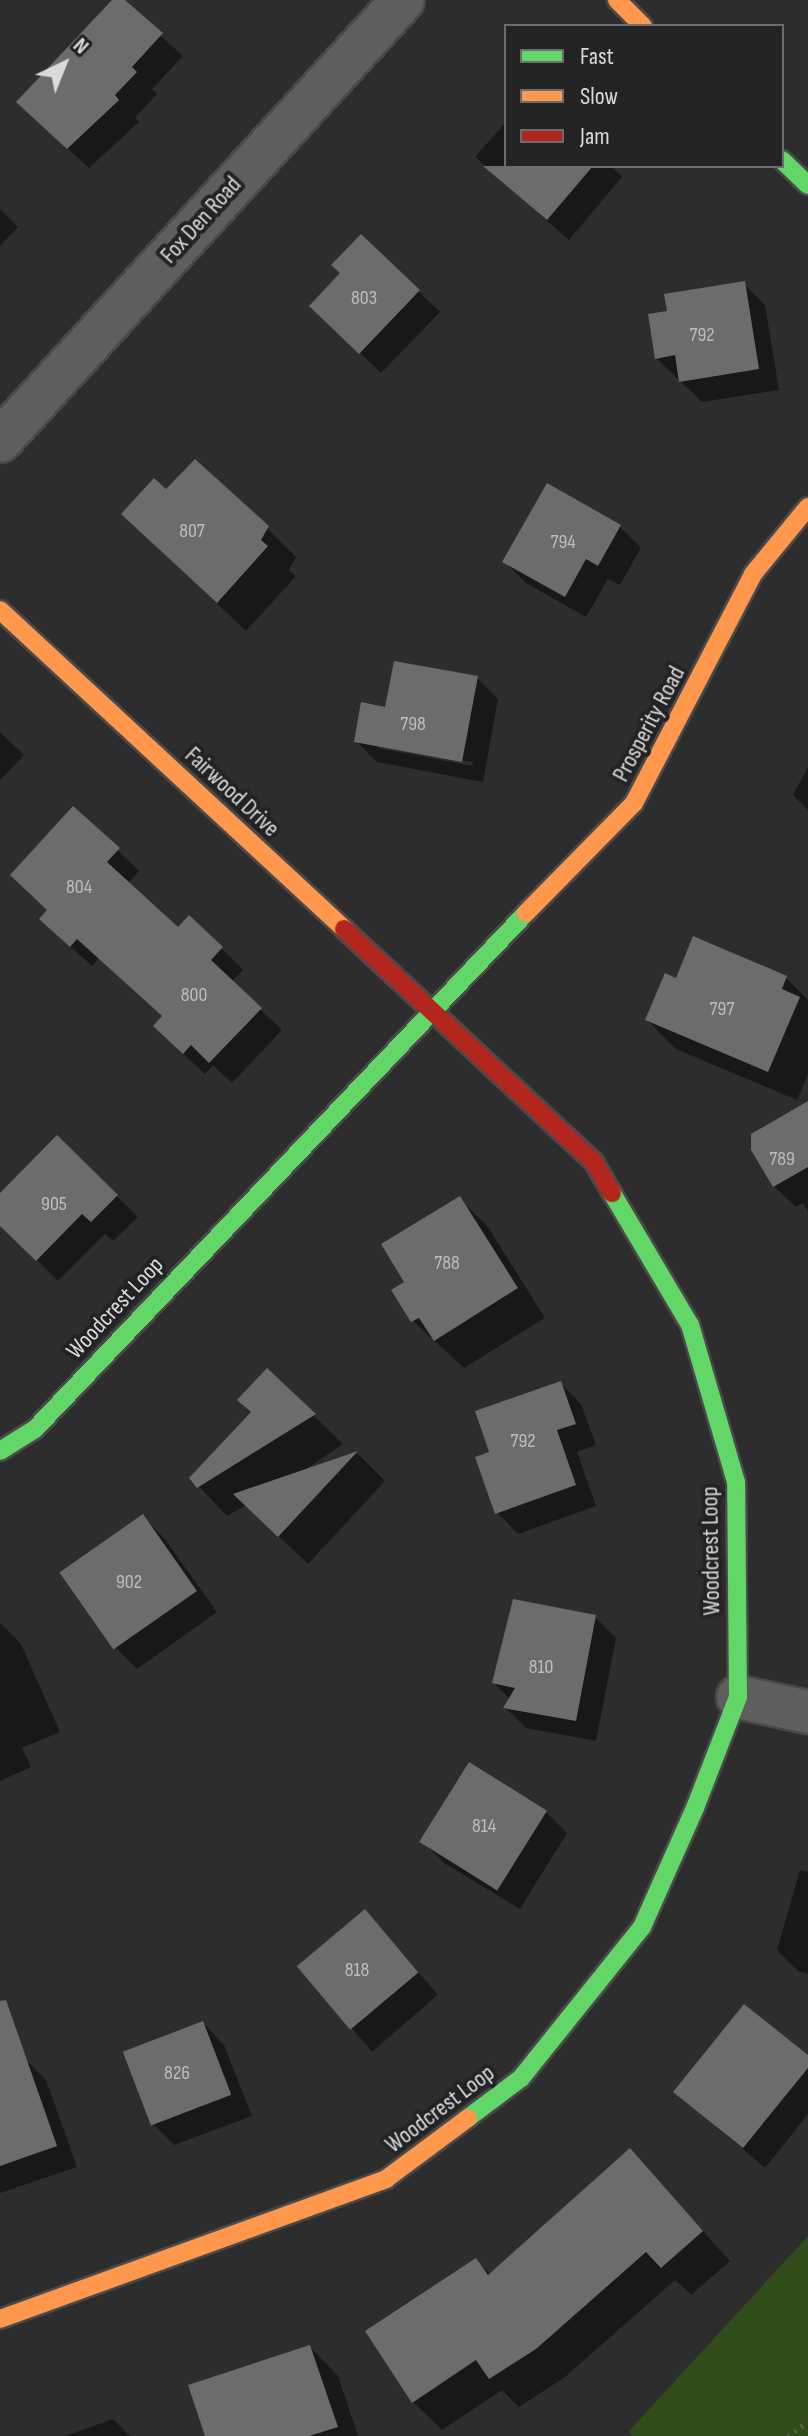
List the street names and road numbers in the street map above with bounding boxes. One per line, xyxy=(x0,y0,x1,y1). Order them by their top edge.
street label: Fox Den Road xyxy=(155,171,247,269)
street label: Prosperity Road xyxy=(607,661,691,787)
street label: Fairwood Drive xyxy=(179,741,285,843)
street label: Woodcrest Loop xyxy=(60,1251,170,1365)
street label: Woodcrest Loop xyxy=(695,1486,727,1616)
street label: Woodcrest Loop xyxy=(380,2059,500,2159)

